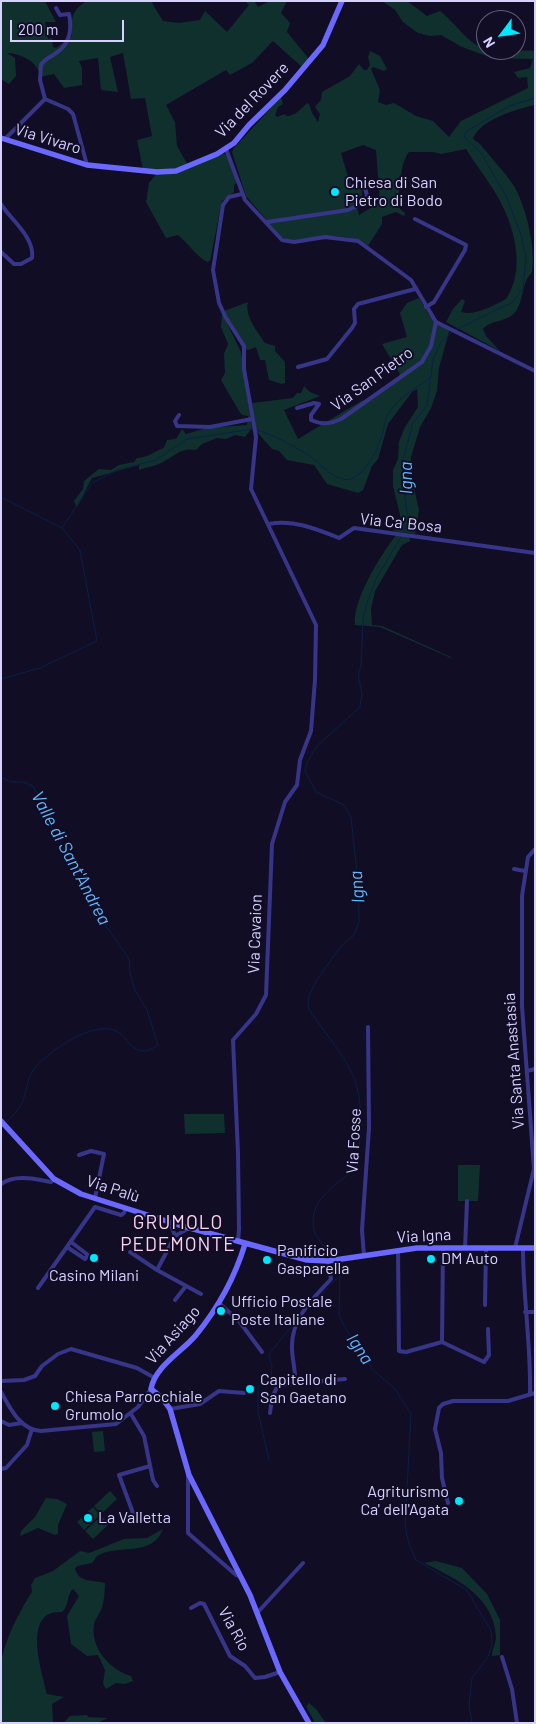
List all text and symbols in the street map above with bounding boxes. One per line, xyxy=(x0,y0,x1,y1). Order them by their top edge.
scale bar xyxy=(12,10,126,42)
north arrow xyxy=(476,10,526,60)
text: 200 m xyxy=(18,20,58,38)
text: N xyxy=(479,34,498,51)
street label: Via del Rovere xyxy=(211,58,293,142)
street label: Via Vivaro xyxy=(12,120,84,158)
place label: Chiesa di San Pietro di Bodo xyxy=(345,173,443,211)
marker: Chiesa di San Pietro di Bodo xyxy=(329,186,341,198)
street label: Via San Pietro xyxy=(327,343,417,415)
water label: Igna xyxy=(395,461,417,495)
street label: Via Ca' Bosa xyxy=(359,509,443,537)
water label: Valle di Sant'Andrea xyxy=(27,787,115,929)
water label: Igna xyxy=(345,870,369,904)
street label: Via Cavaion xyxy=(244,894,266,974)
street label: Via Santa Anastasia xyxy=(500,992,528,1130)
street label: Via Fosse xyxy=(343,1108,365,1174)
street label: Via Palù xyxy=(84,1171,142,1207)
district label: GRUMOLO PEDEMONTE xyxy=(119,1212,237,1256)
street label: Via Igna xyxy=(396,1225,452,1247)
place label: Panificio Gasparella xyxy=(277,1241,349,1279)
place label: DM Auto xyxy=(441,1249,498,1269)
marker: Casino Milani xyxy=(88,1252,100,1264)
marker: DM Auto xyxy=(425,1253,437,1265)
marker: Panificio Gasparella xyxy=(261,1254,273,1266)
place label: Casino Milani xyxy=(49,1266,139,1286)
place label: Ufficio Postale Poste Italiane xyxy=(231,1292,333,1330)
street label: Via Asiago xyxy=(142,1302,204,1368)
marker: Ufficio Postale Poste Italiane xyxy=(215,1305,227,1317)
water label: Igna xyxy=(342,1329,378,1369)
place label: Capitello di San Gaetano xyxy=(260,1370,347,1408)
marker: Capitello di San Gaetano xyxy=(244,1383,256,1395)
place label: Chiesa Parrocchiale Grumolo xyxy=(65,1387,202,1425)
marker: Chiesa Parrocchiale Grumolo xyxy=(49,1400,61,1412)
place label: Agriturismo Ca' dell'Agata xyxy=(361,1482,449,1520)
marker: Agriturismo Ca' dell'Agata xyxy=(453,1495,465,1507)
place label: La Valletta xyxy=(98,1508,171,1528)
marker: La Valletta xyxy=(82,1512,94,1524)
street label: Via Rio xyxy=(214,1604,254,1654)

